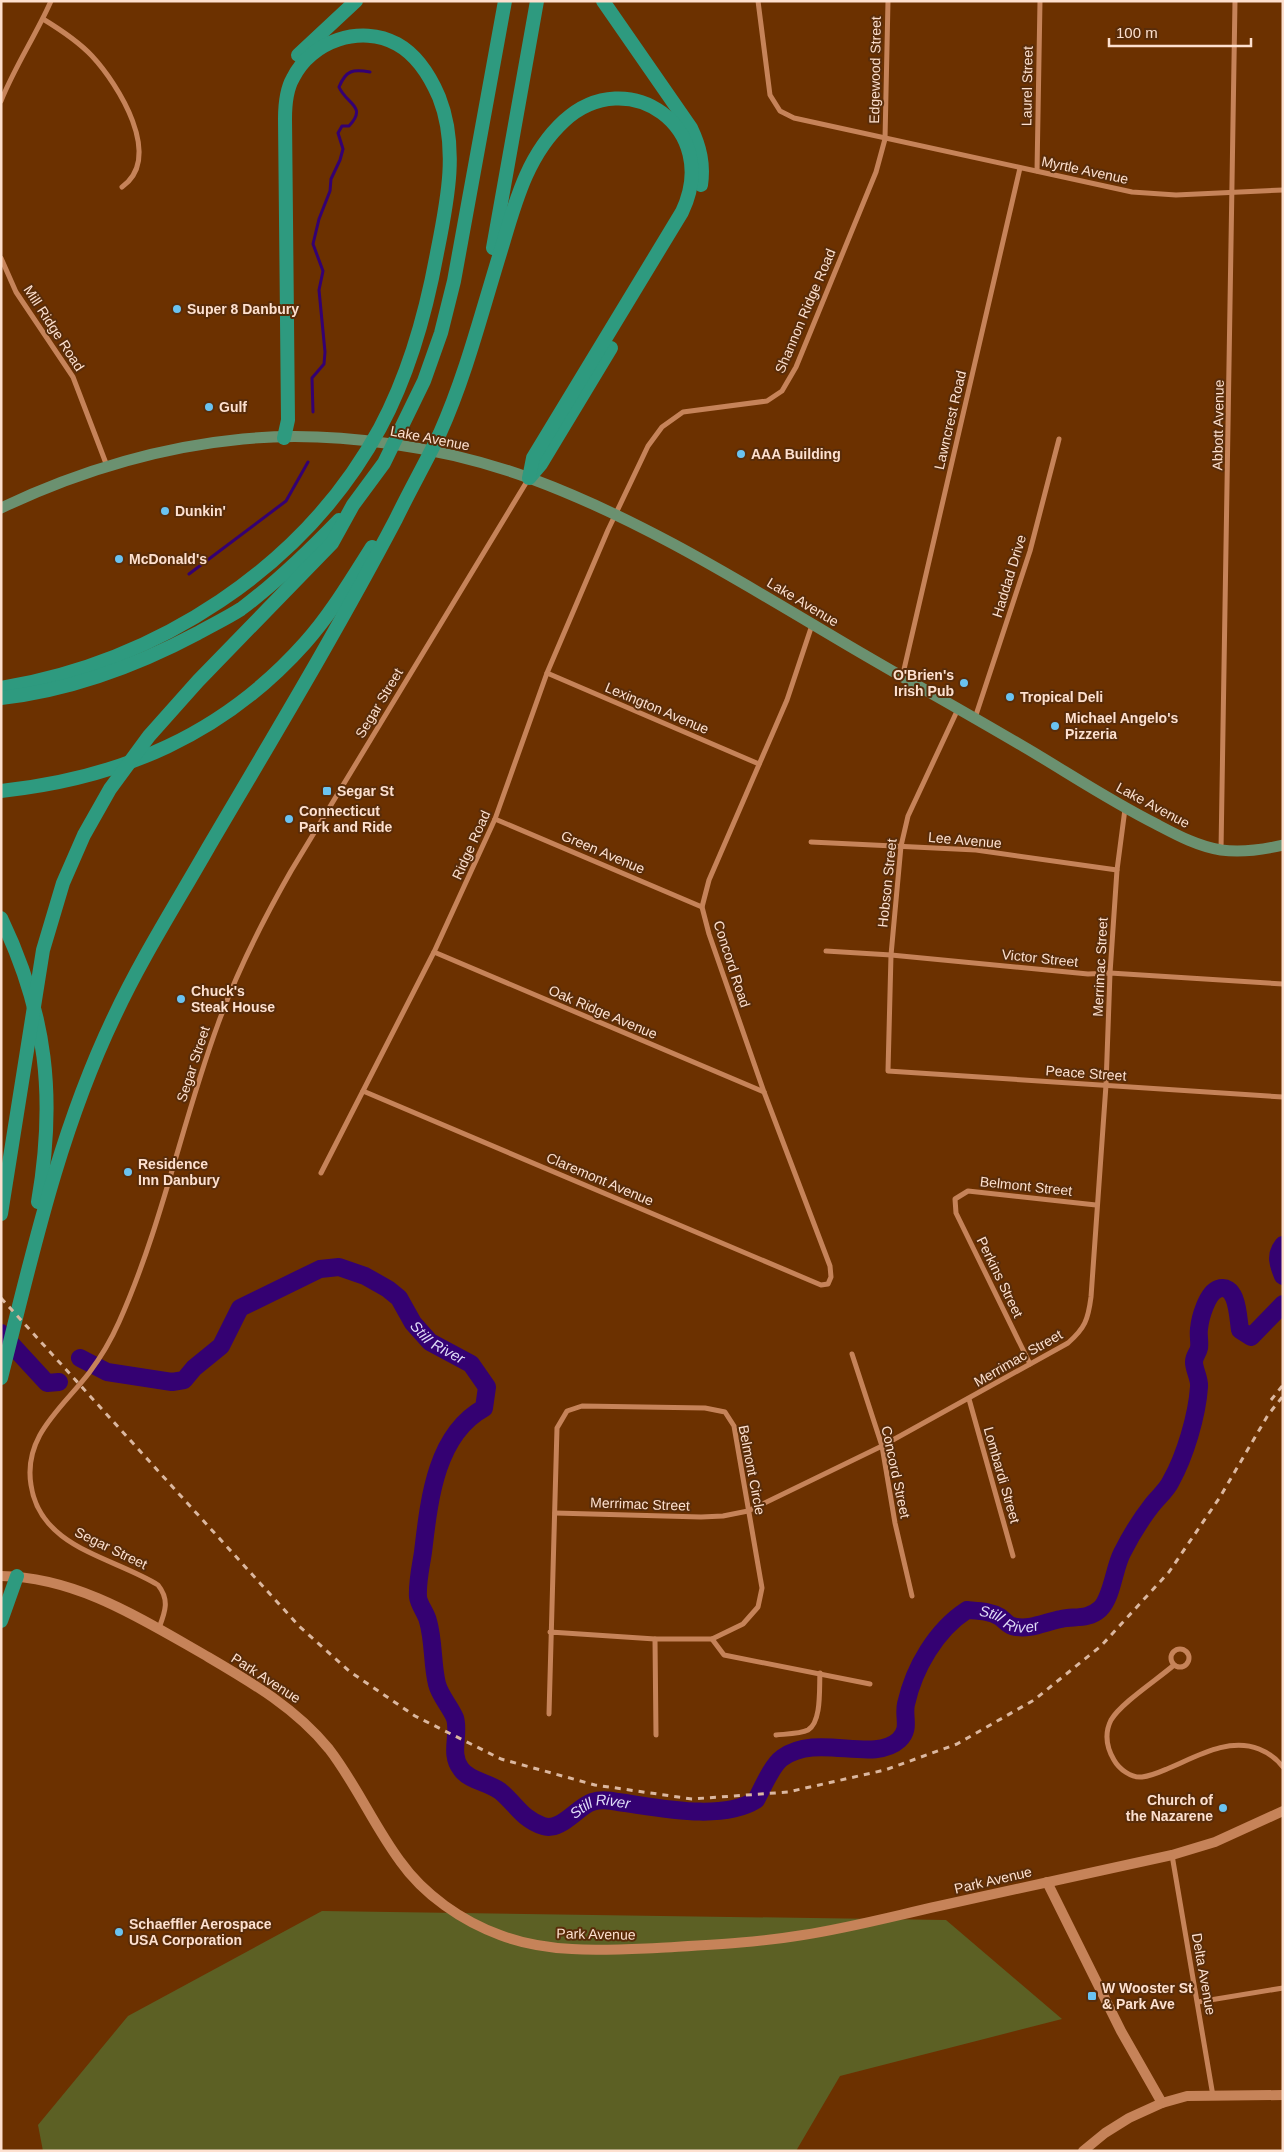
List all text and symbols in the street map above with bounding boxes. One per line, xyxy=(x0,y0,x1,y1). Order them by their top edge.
scale bar xyxy=(1109,15,1252,47)
street label: Edgewood Street xyxy=(866,16,884,124)
text: 100 m xyxy=(1116,24,1158,41)
street label: Laurel Street xyxy=(1018,46,1036,126)
street label: Myrtle Avenue xyxy=(1040,153,1130,187)
street label: Shannon Ridge Road xyxy=(771,246,839,376)
street label: Mill Ridge Road xyxy=(20,282,88,374)
place label: Super 8 Danbury xyxy=(187,301,299,317)
marker: Super 8 Danbury xyxy=(171,303,183,315)
street label: Lawncrest Road xyxy=(931,369,969,471)
street label: Abbott Avenue xyxy=(1209,379,1227,471)
place label: Gulf xyxy=(219,399,247,415)
marker: Gulf xyxy=(203,401,215,413)
street label: Lake Avenue xyxy=(389,422,471,454)
place label: AAA Building xyxy=(751,446,841,462)
marker: AAA Building xyxy=(735,448,747,460)
place label: Dunkin' xyxy=(175,503,226,519)
marker: Dunkin' xyxy=(159,505,171,517)
street label: Haddad Drive xyxy=(989,533,1029,619)
place label: McDonald's xyxy=(129,551,207,567)
marker: McDonald's xyxy=(113,553,125,565)
street label: Lake Avenue xyxy=(764,574,842,630)
street label: Segar Street xyxy=(352,665,406,741)
place label: O'Brien's Irish Pub xyxy=(893,667,954,699)
marker: O'Brien's Irish Pub xyxy=(958,677,970,689)
street label: Lexington Avenue xyxy=(603,679,711,737)
place label: Tropical Deli xyxy=(1020,689,1103,705)
marker: Tropical Deli xyxy=(1004,691,1016,703)
place label: Michael Angelo's Pizzeria xyxy=(1065,710,1178,742)
marker: Michael Angelo's Pizzeria xyxy=(1049,720,1061,732)
street label: Lake Avenue xyxy=(1114,779,1193,831)
place label: Segar St xyxy=(337,783,394,799)
marker: Segar St xyxy=(321,785,333,797)
place label: Connecticut Park and Ride xyxy=(299,803,393,835)
street label: Ridge Road xyxy=(449,808,493,882)
marker: Connecticut Park and Ride xyxy=(283,813,295,825)
street label: Green Avenue xyxy=(559,827,647,877)
street label: Lee Avenue xyxy=(928,829,1003,851)
street label: Hobson Street xyxy=(874,838,900,928)
street label: Merrimac Street xyxy=(1089,917,1111,1017)
street label: Concord Road xyxy=(710,919,754,1009)
street label: Victor Street xyxy=(1001,946,1079,970)
street label: Oak Ridge Avenue xyxy=(546,982,660,1042)
place label: Chuck's Steak House xyxy=(191,983,275,1015)
marker: Chuck's Steak House xyxy=(175,993,187,1005)
street label: Segar Street xyxy=(173,1024,213,1104)
street label: Peace Street xyxy=(1045,1062,1127,1084)
street label: Claremont Avenue xyxy=(544,1149,656,1209)
place label: Residence Inn Danbury xyxy=(138,1156,220,1188)
marker: Residence Inn Danbury xyxy=(122,1166,134,1178)
street label: Belmont Street xyxy=(979,1173,1073,1199)
street label: Perkins Street xyxy=(974,1234,1027,1320)
water label: Still River xyxy=(407,1317,469,1368)
street label: Merrimac Street xyxy=(971,1326,1065,1390)
street label: Belmont Circle xyxy=(735,1424,769,1516)
street label: Concord Street xyxy=(878,1424,914,1520)
street label: Lombardi Street xyxy=(981,1425,1023,1525)
street label: Merrimac Street xyxy=(590,1494,690,1514)
street label: Segar Street xyxy=(72,1524,150,1572)
water label: Still River xyxy=(978,1602,1041,1636)
street label: Park Avenue xyxy=(228,1650,304,1706)
water label: Still River xyxy=(566,1791,632,1822)
place label: Church of the Nazarene xyxy=(1126,1792,1213,1824)
marker: Church of the Nazarene xyxy=(1217,1802,1229,1814)
street label: Park Avenue xyxy=(953,1863,1034,1897)
place label: Schaeffler Aerospace USA Corporation xyxy=(129,1916,272,1948)
street label: Park Avenue xyxy=(556,1925,636,1943)
marker: Schaeffler Aerospace USA Corporation xyxy=(113,1926,125,1938)
street label: Delta Avenue xyxy=(1189,1932,1219,2016)
place label: W Wooster St & Park Ave xyxy=(1102,1980,1193,2012)
marker: W Wooster St & Park Ave xyxy=(1086,1990,1098,2002)

